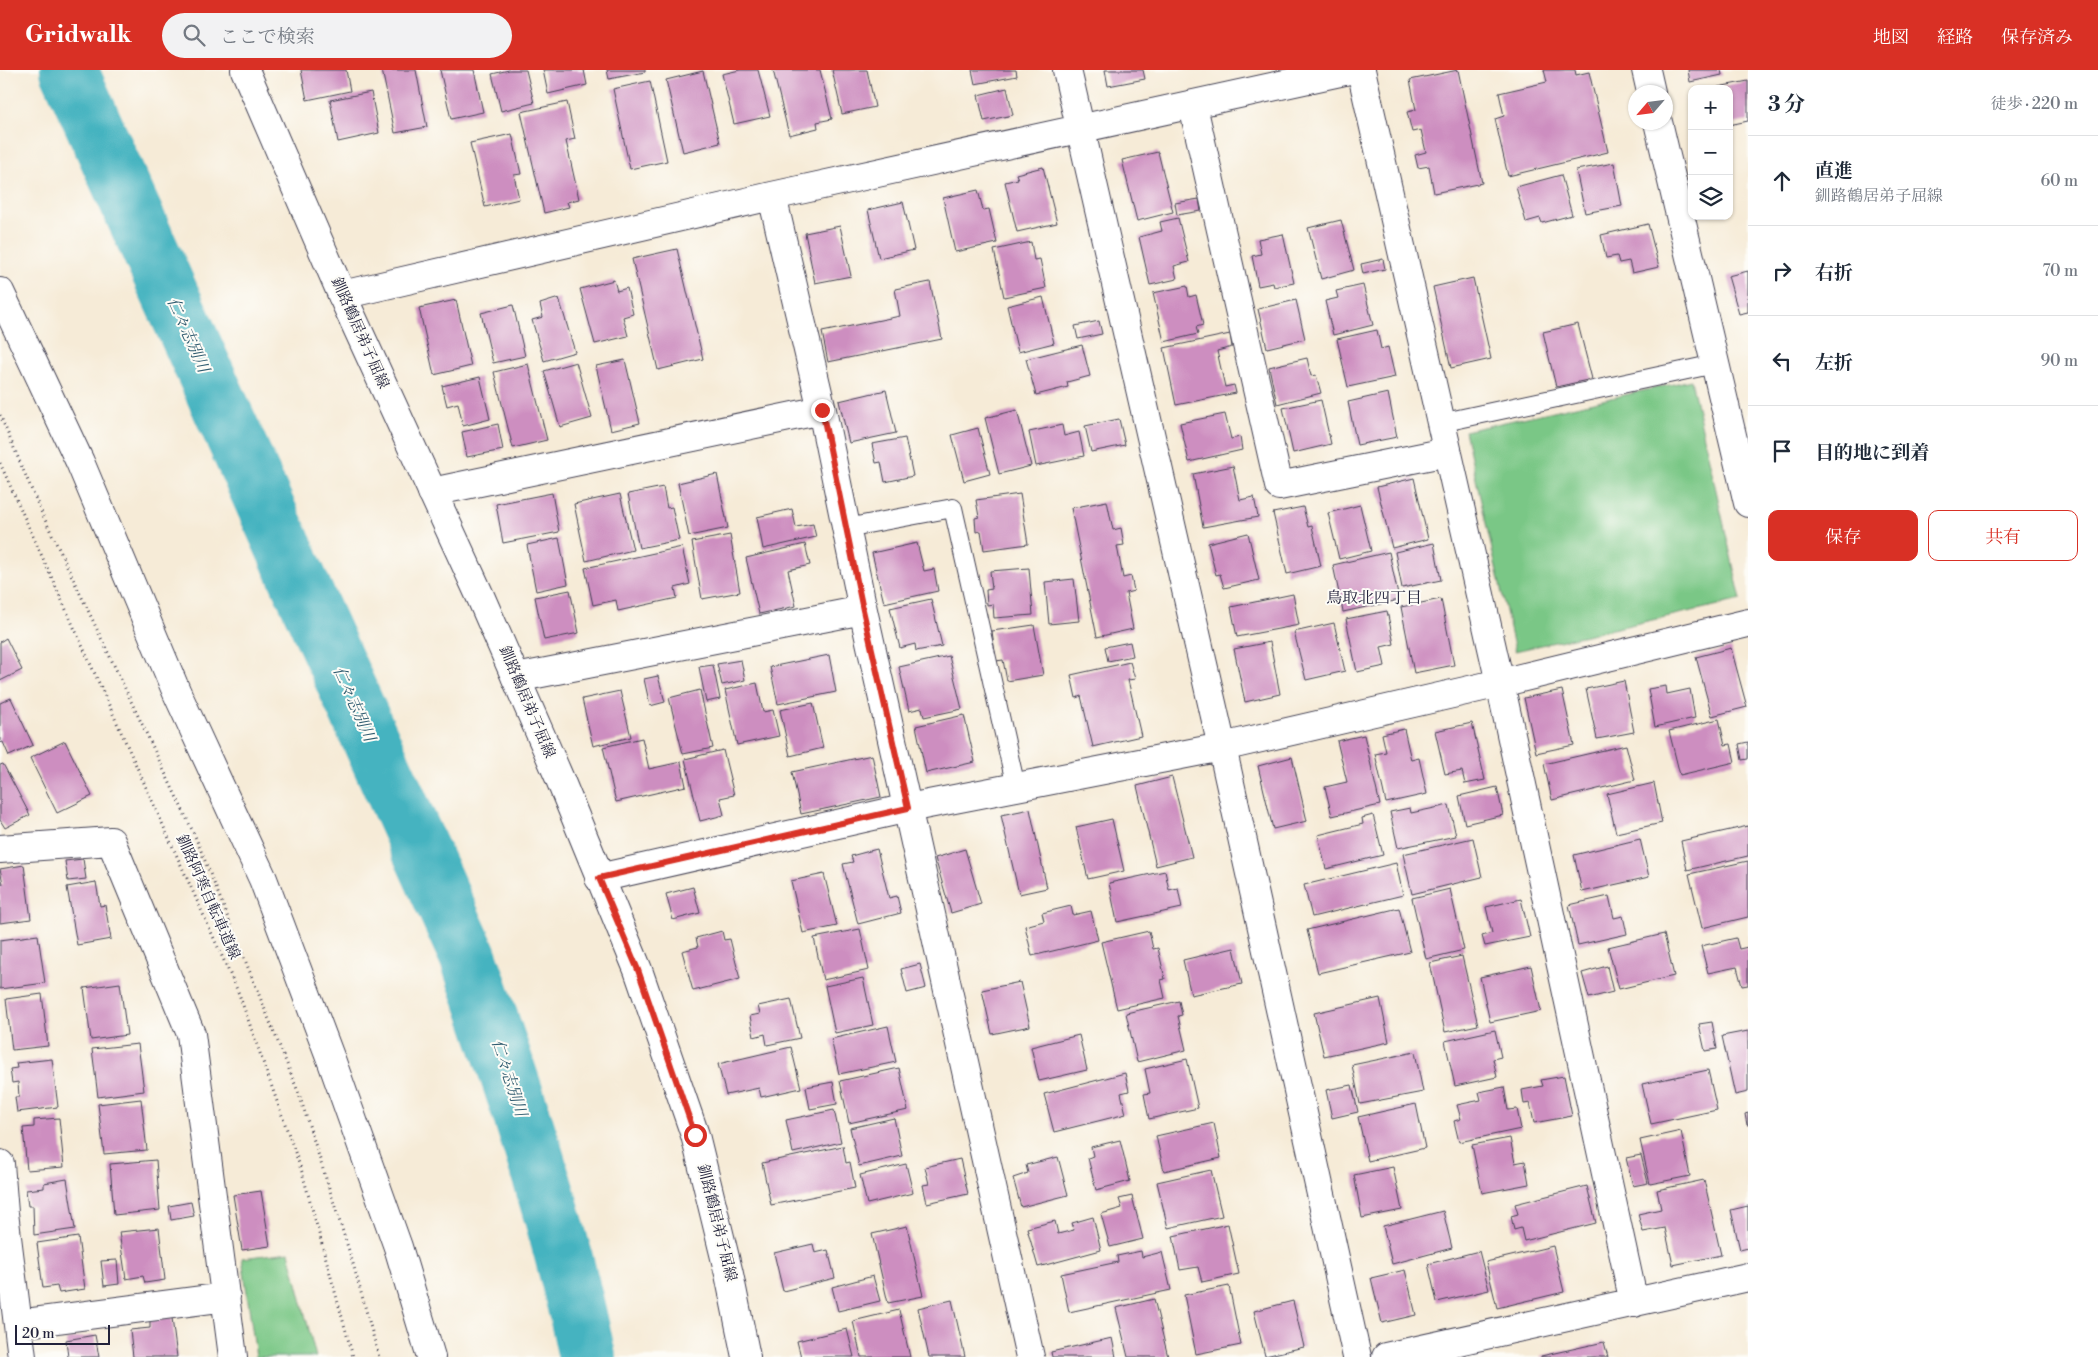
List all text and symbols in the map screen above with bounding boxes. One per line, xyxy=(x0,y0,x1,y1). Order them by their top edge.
search box xyxy=(162,13,512,58)
text: Gridwalk xyxy=(25,20,132,50)
icon: search xyxy=(180,21,208,49)
text: ここで検索 xyxy=(220,25,315,49)
text: 地図 xyxy=(1873,26,1909,49)
text: 経路 xyxy=(1937,26,1973,49)
text: 保存済み xyxy=(2001,26,2073,49)
north arrow xyxy=(1628,85,1673,130)
map controls xyxy=(1688,85,1733,220)
button: + xyxy=(1688,85,1733,130)
text: 3 分 xyxy=(1768,92,1805,118)
text: 徒歩 · 220 m xyxy=(1991,94,2078,114)
button: − xyxy=(1688,130,1733,175)
text: 直進 xyxy=(1815,159,1853,183)
icon: ahead xyxy=(1768,167,1796,195)
text: 60 m xyxy=(2040,171,2078,191)
button: layers xyxy=(1688,175,1733,220)
text: 釧路鶴居弟子屈線 xyxy=(1815,186,1943,206)
icon: right xyxy=(1768,257,1796,285)
text: 右折 xyxy=(1815,261,1853,285)
text: 70 m xyxy=(2042,261,2078,281)
street label: 釧路鶴居弟子屈線 xyxy=(327,274,393,392)
water label: 仁々志別川 xyxy=(163,294,214,377)
icon: left xyxy=(1768,347,1796,375)
text: 左折 xyxy=(1815,351,1853,375)
text: 90 m xyxy=(2040,351,2078,371)
route end xyxy=(811,399,834,422)
icon: arrive xyxy=(1768,437,1796,465)
text: 目的地に到着 xyxy=(1815,441,1929,465)
button: 保存 xyxy=(1768,510,1918,561)
button: 共有 xyxy=(1928,510,2078,561)
district label: 鳥取北四丁目 xyxy=(1326,588,1422,608)
street label: 釧路鶴居弟子屈線 xyxy=(495,643,559,761)
water label: 仁々志別川 xyxy=(329,663,380,746)
street label: 釧路阿寒自転車道線 xyxy=(172,831,244,963)
water label: 仁々志別川 xyxy=(487,1037,531,1121)
route start xyxy=(684,1124,707,1147)
street label: 釧路鶴居弟子屈線 xyxy=(693,1162,741,1284)
scale bar xyxy=(15,1322,110,1345)
text: 20 m xyxy=(22,1325,54,1343)

